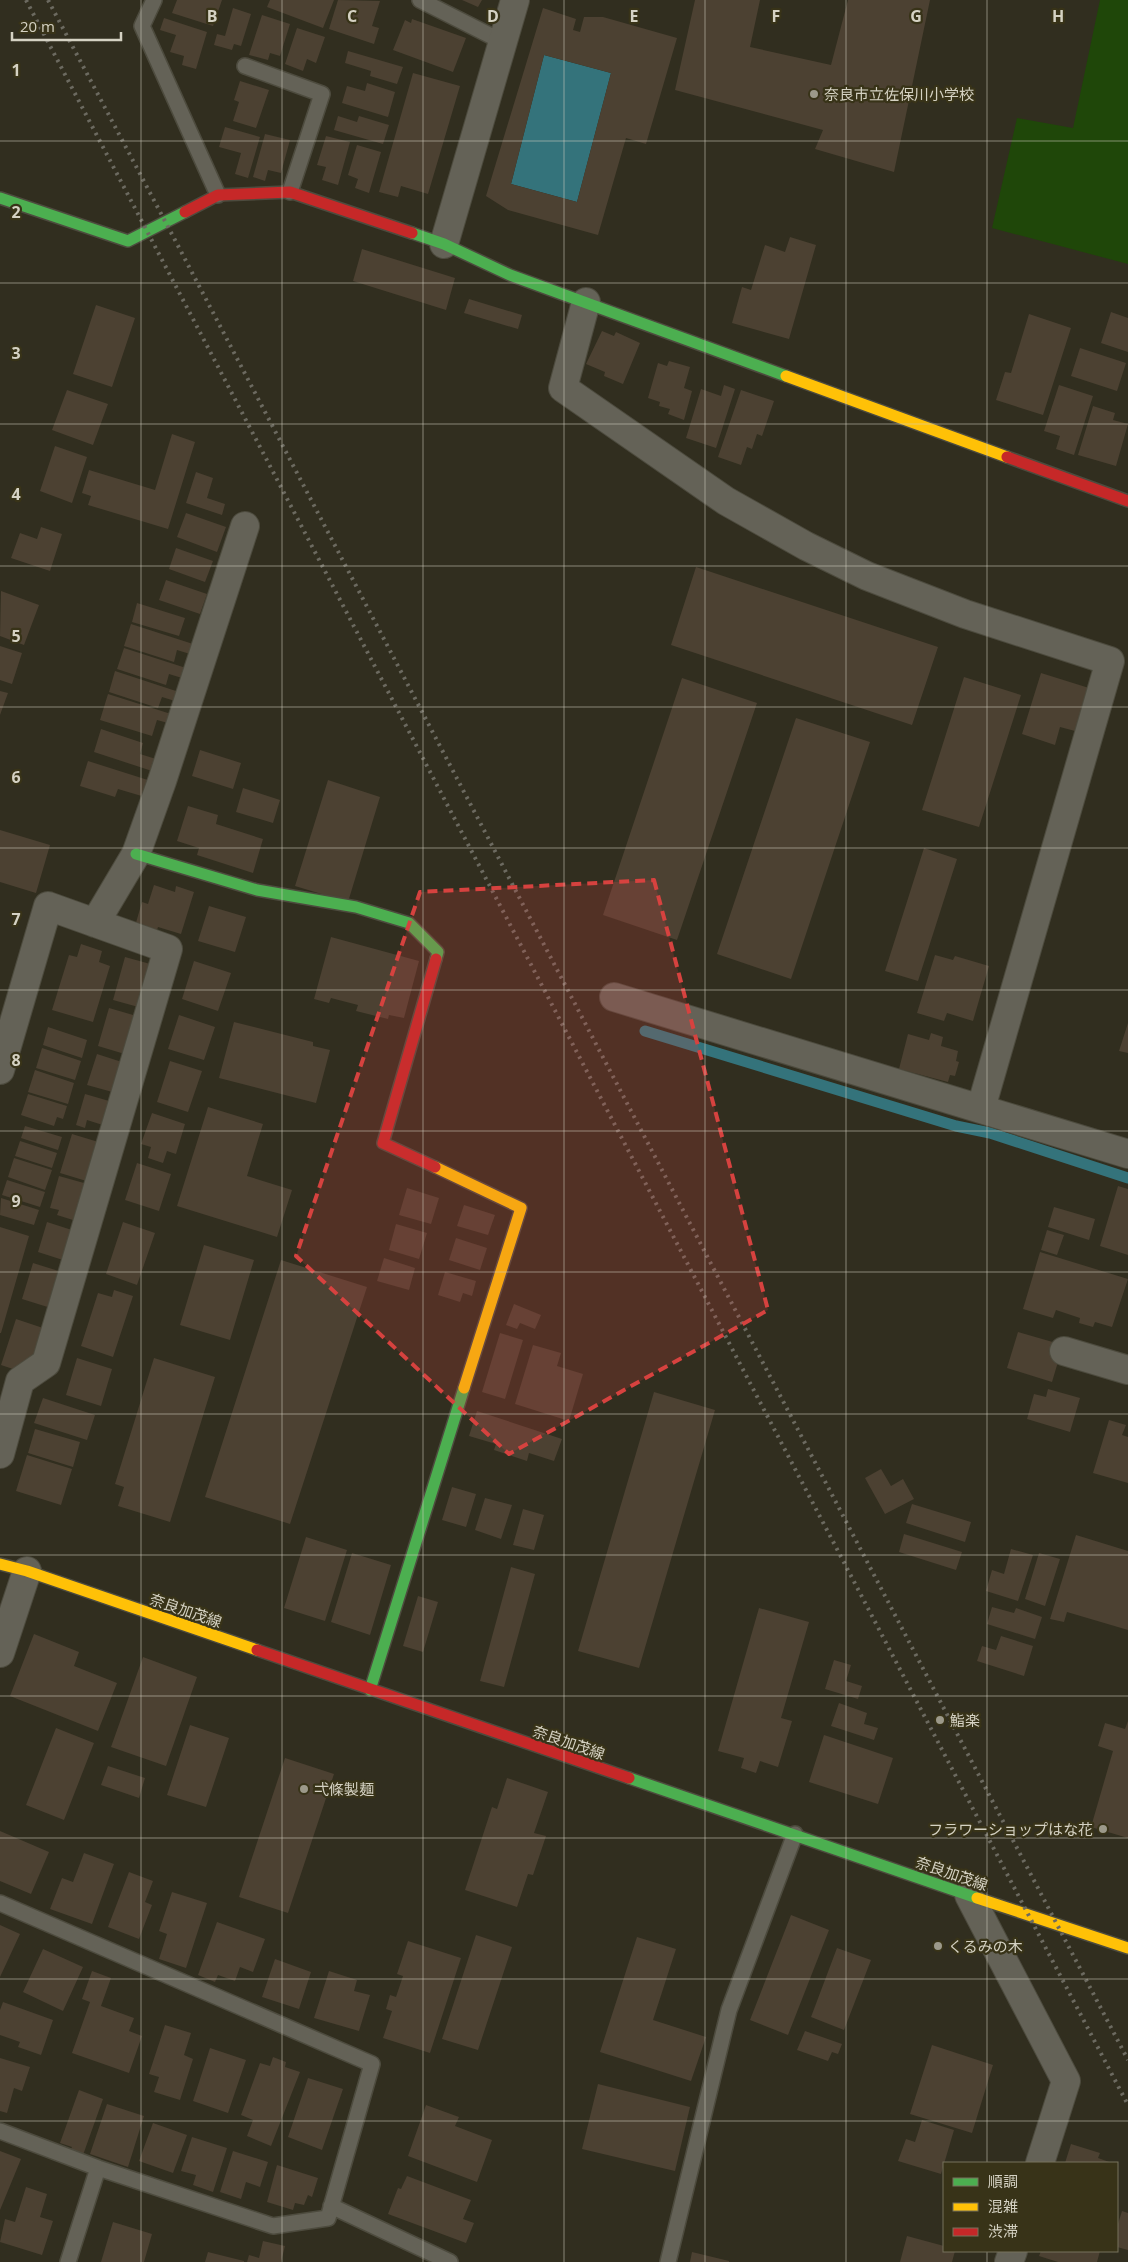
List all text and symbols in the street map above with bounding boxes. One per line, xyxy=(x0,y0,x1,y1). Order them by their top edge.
text: B xyxy=(207,5,217,27)
text: C xyxy=(347,5,357,27)
text: D xyxy=(487,5,499,27)
text: E xyxy=(630,5,639,27)
text: F xyxy=(772,5,780,27)
text: G xyxy=(910,5,922,27)
text: H xyxy=(1052,5,1064,27)
scale bar xyxy=(12,10,121,42)
text: 20 m xyxy=(20,16,55,36)
text: 1 xyxy=(11,59,21,81)
place label: 奈良市立佐保川小学校 xyxy=(824,84,974,104)
marker: 奈良市立佐保川小学校 xyxy=(808,88,820,100)
text: 2 xyxy=(11,201,21,223)
text: 3 xyxy=(11,342,21,364)
text: 4 xyxy=(11,483,21,505)
text: 5 xyxy=(11,625,21,647)
text: 6 xyxy=(11,766,21,788)
text: 7 xyxy=(11,908,21,930)
text: 8 xyxy=(11,1049,21,1071)
text: 9 xyxy=(11,1190,21,1212)
street label: 奈良加茂線 xyxy=(147,1588,225,1632)
place label: 鮨楽 xyxy=(950,1710,980,1730)
marker: 鮨楽 xyxy=(934,1714,946,1726)
street label: 奈良加茂線 xyxy=(530,1720,608,1764)
place label: 弌條製麺 xyxy=(314,1779,374,1799)
marker: 弌條製麺 xyxy=(298,1783,310,1795)
place label: フラワーショップはな花 xyxy=(928,1819,1093,1839)
marker: フラワーショップはな花 xyxy=(1097,1823,1109,1835)
street label: 奈良加茂線 xyxy=(913,1851,991,1895)
place label: くるみの木 xyxy=(948,1936,1023,1956)
marker: くるみの木 xyxy=(932,1940,944,1952)
legend xyxy=(943,2162,1118,2252)
text: 順調 xyxy=(988,2171,1018,2191)
text: 混雑 xyxy=(988,2196,1018,2216)
text: 渋滞 xyxy=(988,2221,1018,2241)

